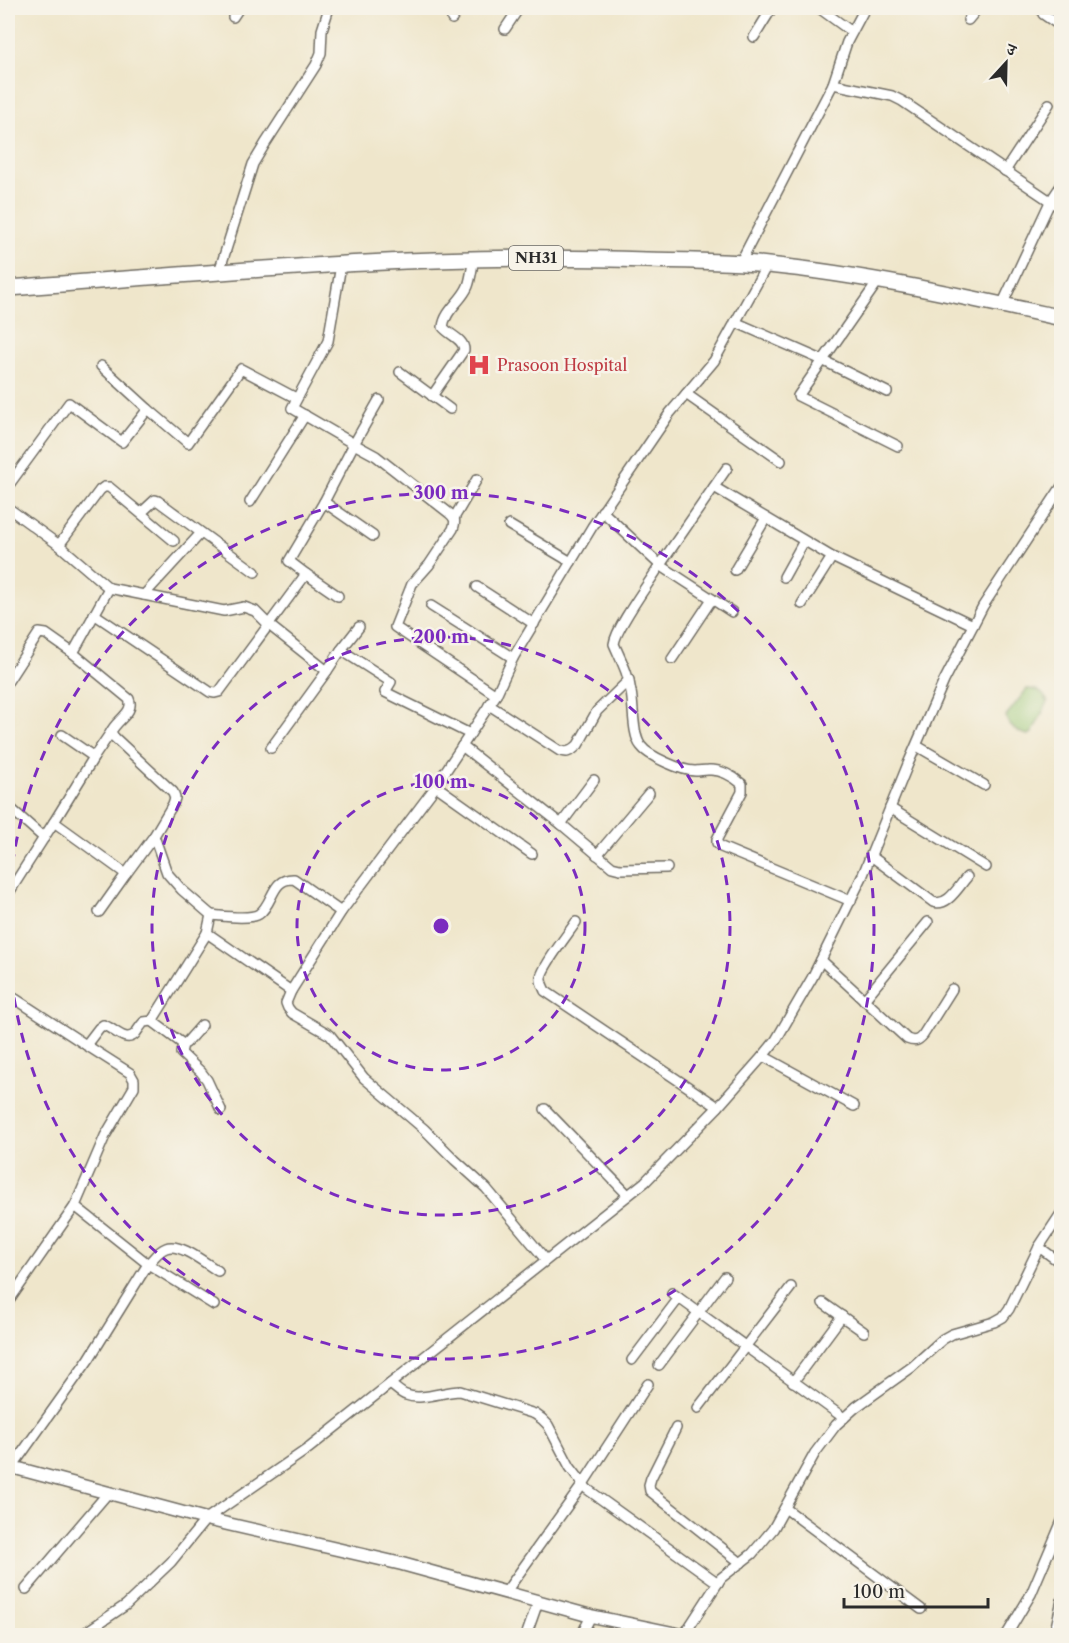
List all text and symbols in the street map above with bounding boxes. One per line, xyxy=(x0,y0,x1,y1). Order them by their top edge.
north arrow xyxy=(976,33,1036,93)
text: उ xyxy=(1003,38,1021,61)
road number: NH31 xyxy=(509,246,563,270)
hospital icon: Prasoon Hospital xyxy=(466,352,492,378)
place label: Prasoon Hospital xyxy=(497,355,627,375)
text: 300 m xyxy=(413,482,469,504)
text: 200 m xyxy=(413,626,469,648)
text: 100 m xyxy=(414,771,468,793)
centre of rings xyxy=(431,916,451,936)
scale bar xyxy=(844,1571,988,1609)
text: 100 m xyxy=(853,1581,905,1603)

